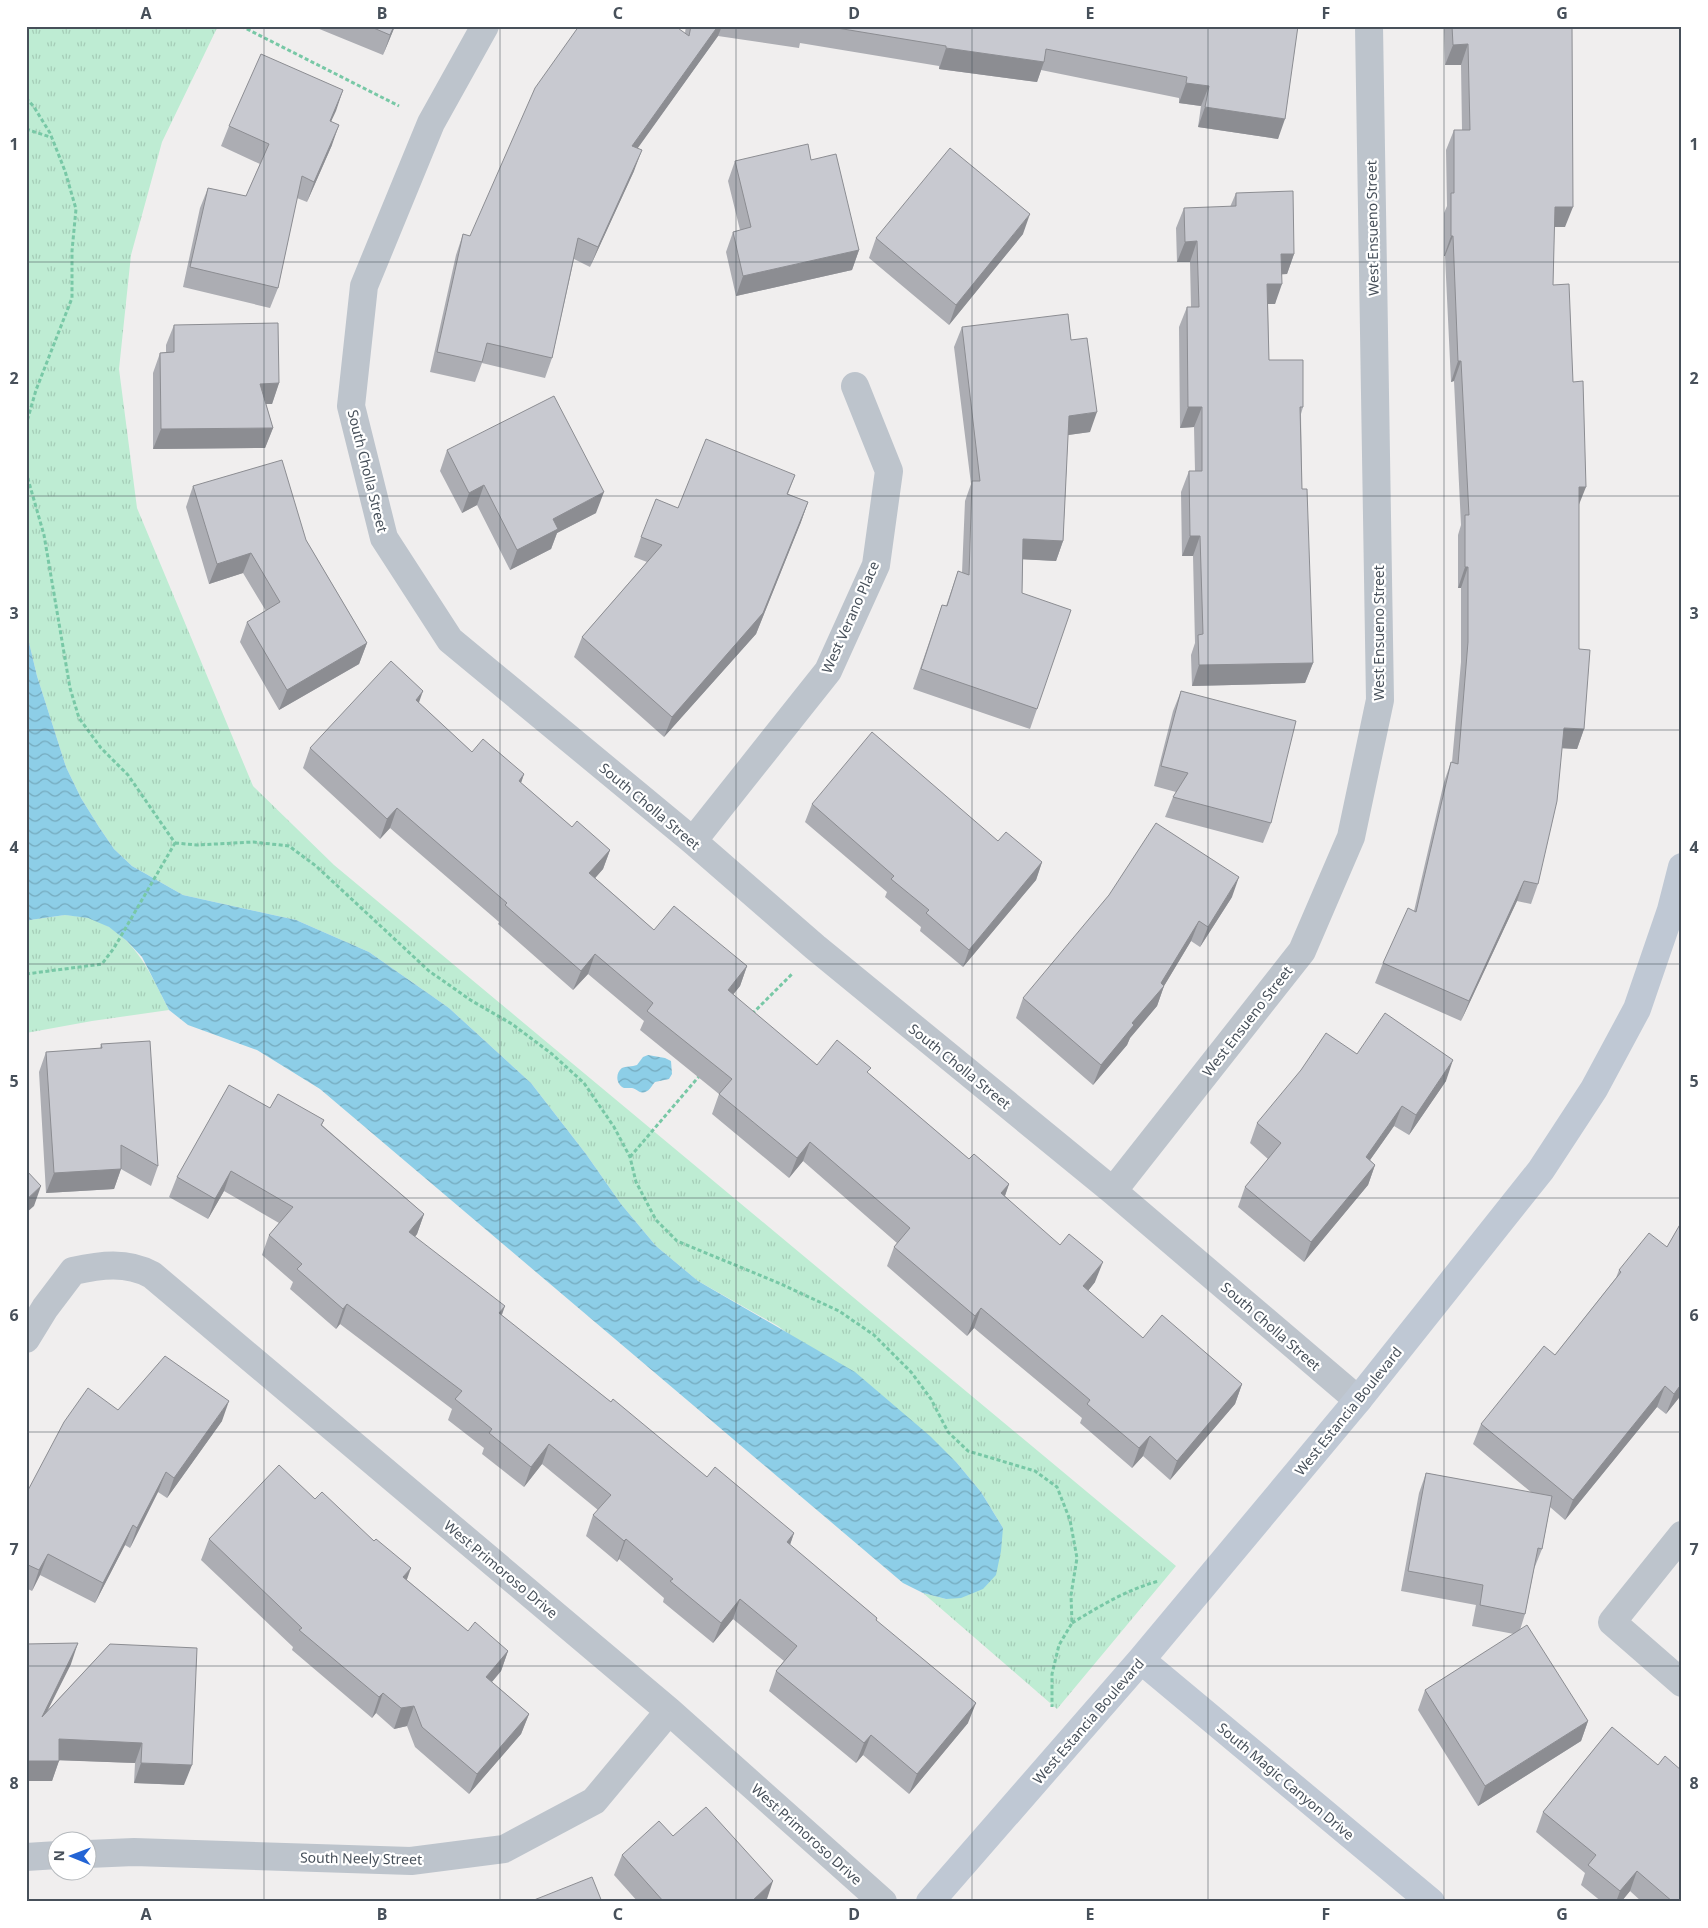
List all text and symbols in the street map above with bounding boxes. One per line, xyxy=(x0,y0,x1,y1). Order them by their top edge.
text: A xyxy=(140,2,152,24)
text: B xyxy=(377,2,387,24)
text: C xyxy=(613,2,623,24)
text: D xyxy=(848,2,860,24)
text: E xyxy=(1086,2,1095,24)
text: F xyxy=(1322,2,1330,24)
text: G xyxy=(1556,2,1568,24)
text: 1 xyxy=(9,133,19,155)
text: 1 xyxy=(1689,133,1699,155)
street label: West Ensueno Street xyxy=(1361,160,1383,296)
text: 2 xyxy=(9,367,19,389)
text: 2 xyxy=(1689,367,1699,389)
street label: South Cholla Street xyxy=(344,408,392,534)
street label: West Verano Place xyxy=(817,558,883,676)
street label: West Ensueno Street xyxy=(1369,565,1388,701)
text: 3 xyxy=(9,602,19,624)
text: 3 xyxy=(1689,602,1699,624)
street label: South Cholla Street xyxy=(596,758,704,854)
text: 4 xyxy=(9,836,19,858)
text: 4 xyxy=(1689,836,1699,858)
street label: West Ensueno Street xyxy=(1198,962,1296,1080)
street label: South Cholla Street xyxy=(905,1019,1015,1113)
text: 5 xyxy=(9,1070,19,1092)
text: 5 xyxy=(1689,1070,1699,1092)
street label: South Cholla Street xyxy=(1217,1278,1325,1374)
text: 6 xyxy=(9,1304,19,1326)
text: 6 xyxy=(1689,1304,1699,1326)
street label: West Estancia Boulevard xyxy=(1290,1343,1406,1479)
street label: West Primoroso Drive xyxy=(440,1516,562,1622)
text: 7 xyxy=(9,1538,19,1560)
text: 7 xyxy=(1689,1538,1699,1560)
street label: West Estancia Boulevard xyxy=(1028,1654,1148,1788)
street label: South Magic Canyon Drive xyxy=(1214,1718,1359,1844)
text: 8 xyxy=(9,1772,19,1794)
text: 8 xyxy=(1689,1772,1699,1794)
street label: West Primoroso Drive xyxy=(748,1779,867,1889)
north arrow xyxy=(48,1830,98,1880)
street label: South Neely Street xyxy=(300,1847,422,1869)
text: N xyxy=(49,1850,68,1862)
text: A xyxy=(140,1903,152,1925)
text: B xyxy=(377,1903,387,1925)
text: C xyxy=(613,1903,623,1925)
text: D xyxy=(848,1903,860,1925)
text: E xyxy=(1086,1903,1095,1925)
text: F xyxy=(1322,1903,1330,1925)
text: G xyxy=(1556,1903,1568,1925)

